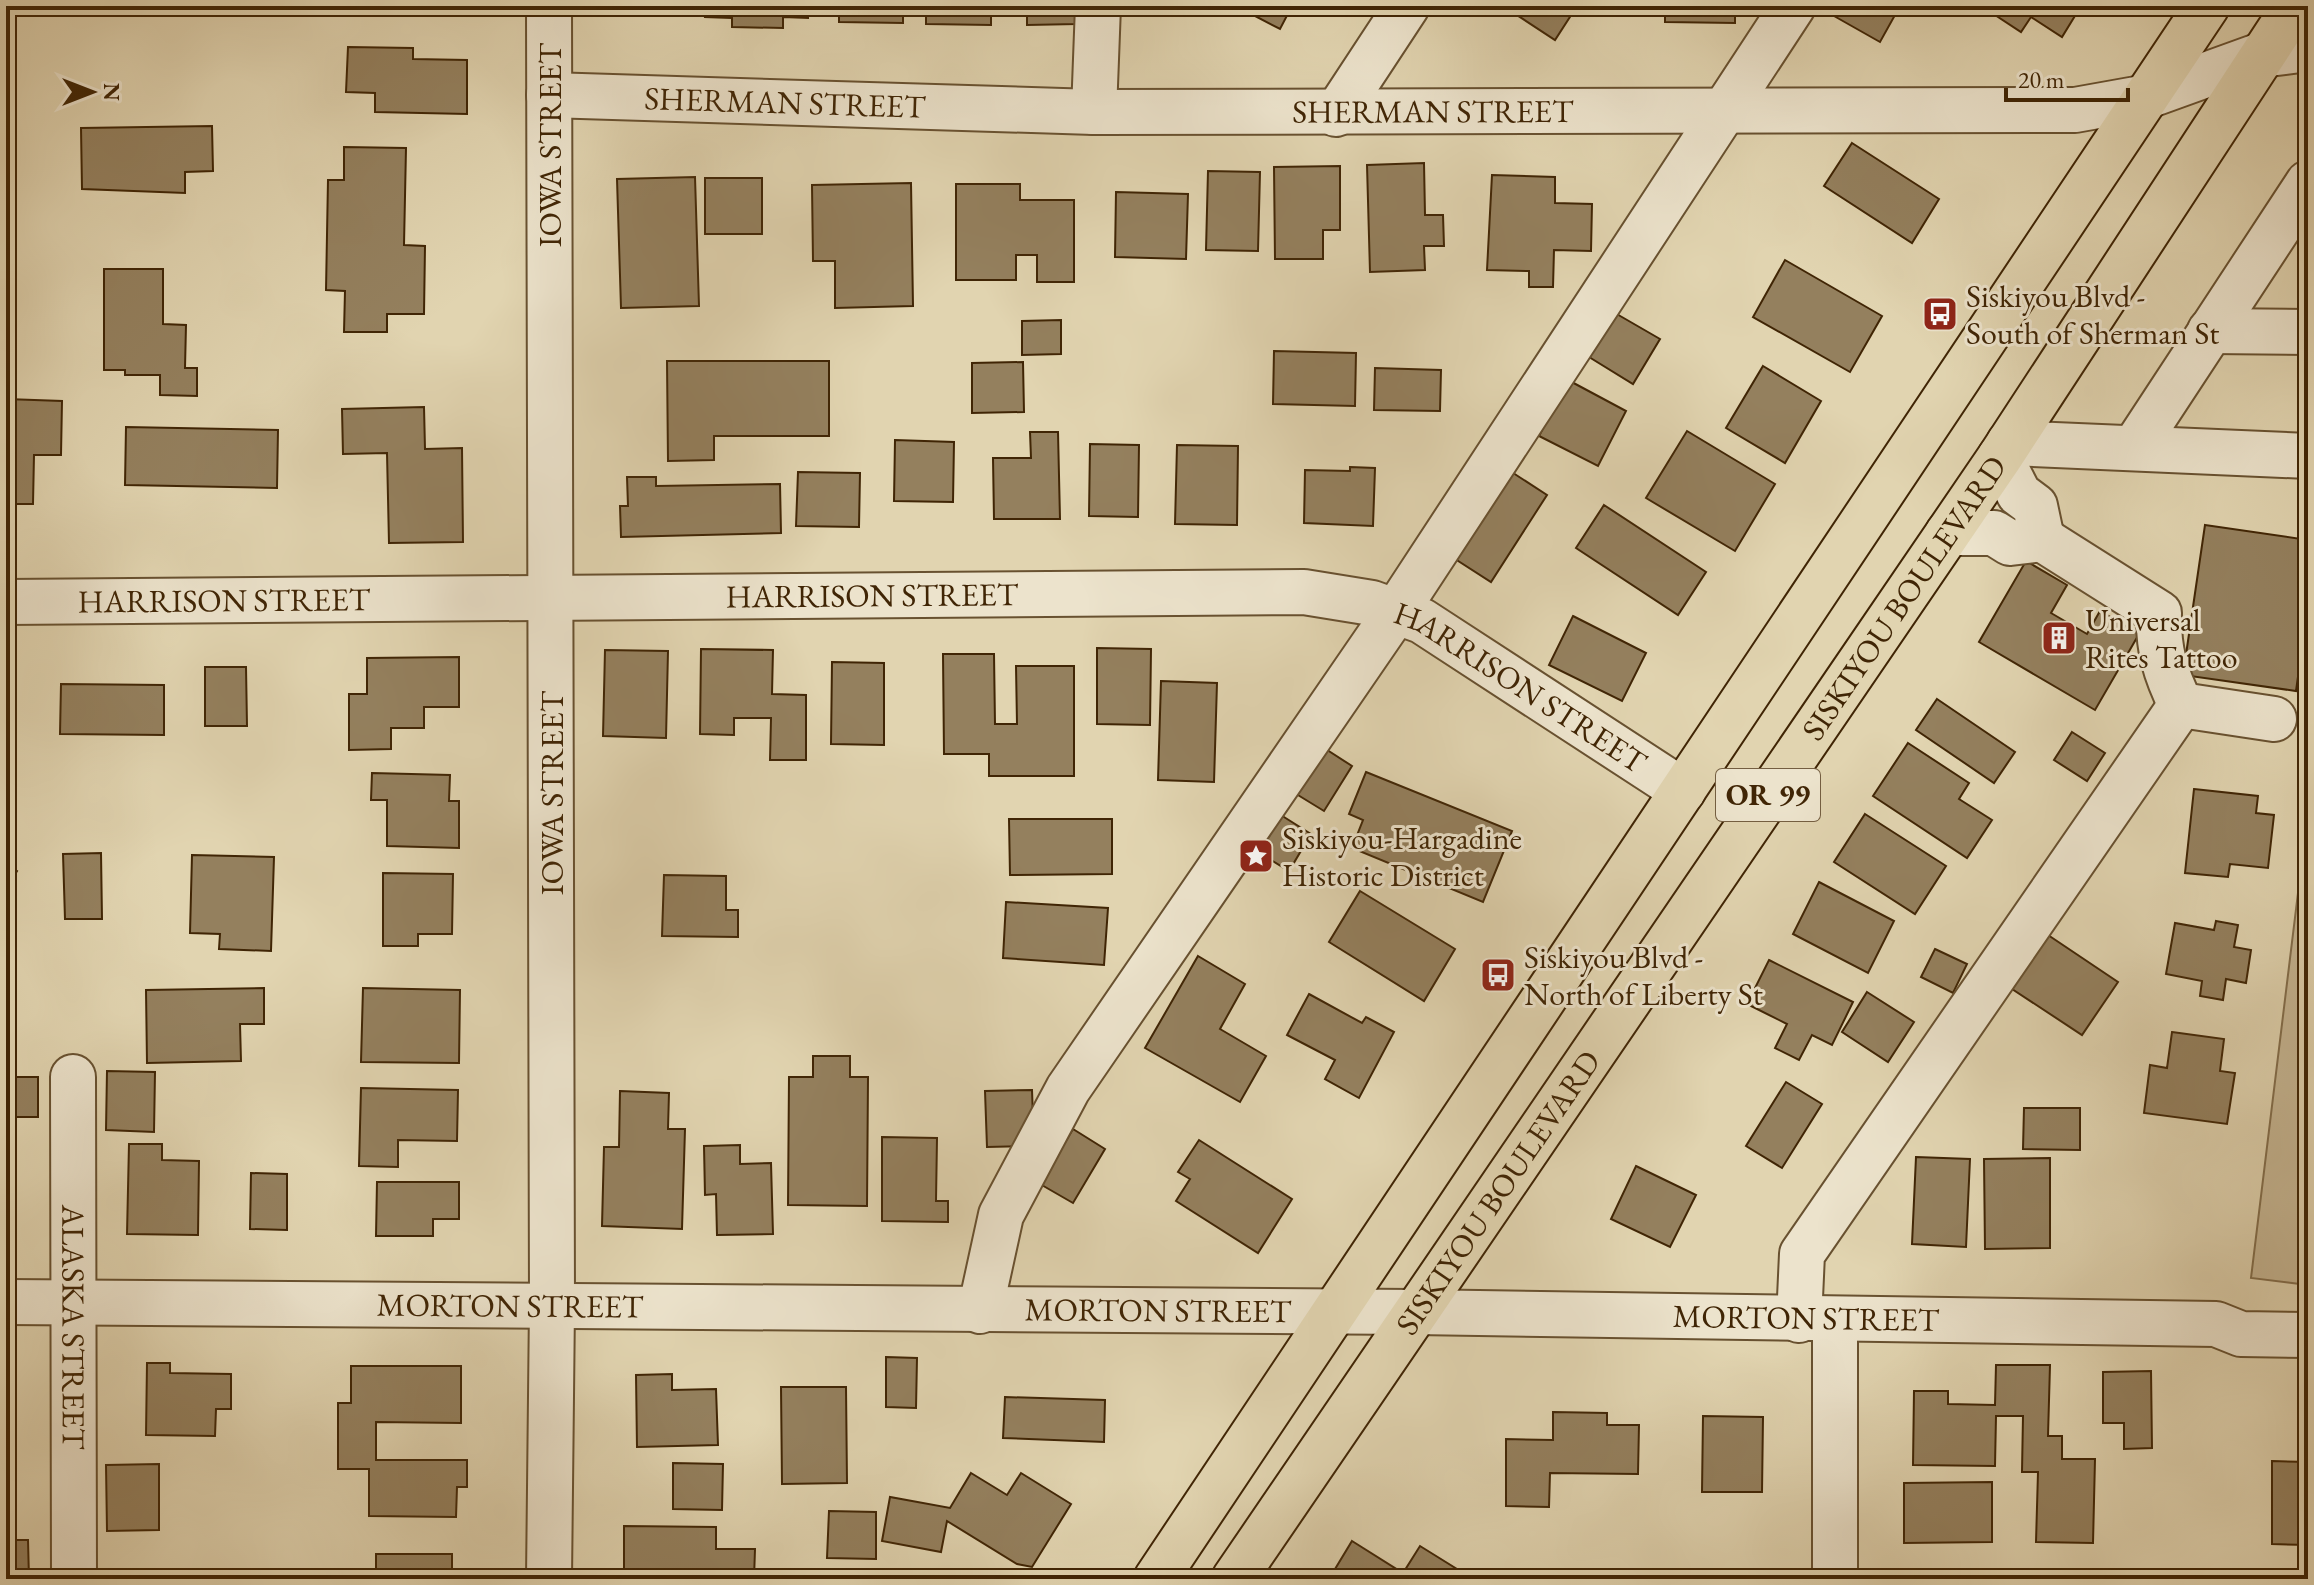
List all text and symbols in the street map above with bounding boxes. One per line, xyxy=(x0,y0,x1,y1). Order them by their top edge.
street label: IOWA STREET xyxy=(529,42,571,247)
north arrow xyxy=(52,52,132,132)
scale bar xyxy=(2006,52,2128,102)
text: 20 m xyxy=(2018,64,2065,95)
street label: SHERMAN STREET xyxy=(644,77,927,128)
text: N xyxy=(97,83,126,101)
street label: SHERMAN STREET xyxy=(1292,90,1574,133)
place label: Siskiyou Blvd - South of Sherman St xyxy=(1966,275,2219,354)
bus stop icon: Siskiyou Blvd - South of Sherman St xyxy=(1921,295,1959,333)
street label: SISKIYOU BOULEVARD xyxy=(1792,447,2016,748)
street label: HARRISON STREET xyxy=(726,573,1019,617)
street label: HARRISON STREET xyxy=(78,578,371,622)
street label: HARRISON STREET xyxy=(1388,592,1655,783)
place label: Universal Rites Tattoo xyxy=(2085,599,2238,678)
building icon: Universal Rites Tattoo xyxy=(2040,619,2078,657)
street label: IOWA STREET xyxy=(531,690,573,895)
road number: OR 99 xyxy=(1716,769,1820,821)
place label: Siskiyou-Hargadine Historic District xyxy=(1282,817,1522,896)
place icon: Siskiyou-Hargadine Historic District xyxy=(1237,837,1275,875)
place label: Siskiyou Blvd - North of Liberty St xyxy=(1524,936,1763,1015)
bus stop icon: Siskiyou Blvd - North of Liberty St xyxy=(1479,956,1517,994)
street label: SISKIYOU BOULEVARD xyxy=(1386,1042,1610,1343)
street label: ALASKA STREET xyxy=(52,1203,95,1450)
street label: MORTON STREET xyxy=(377,1284,644,1328)
street label: MORTON STREET xyxy=(1025,1288,1292,1332)
street label: MORTON STREET xyxy=(1672,1295,1940,1341)

